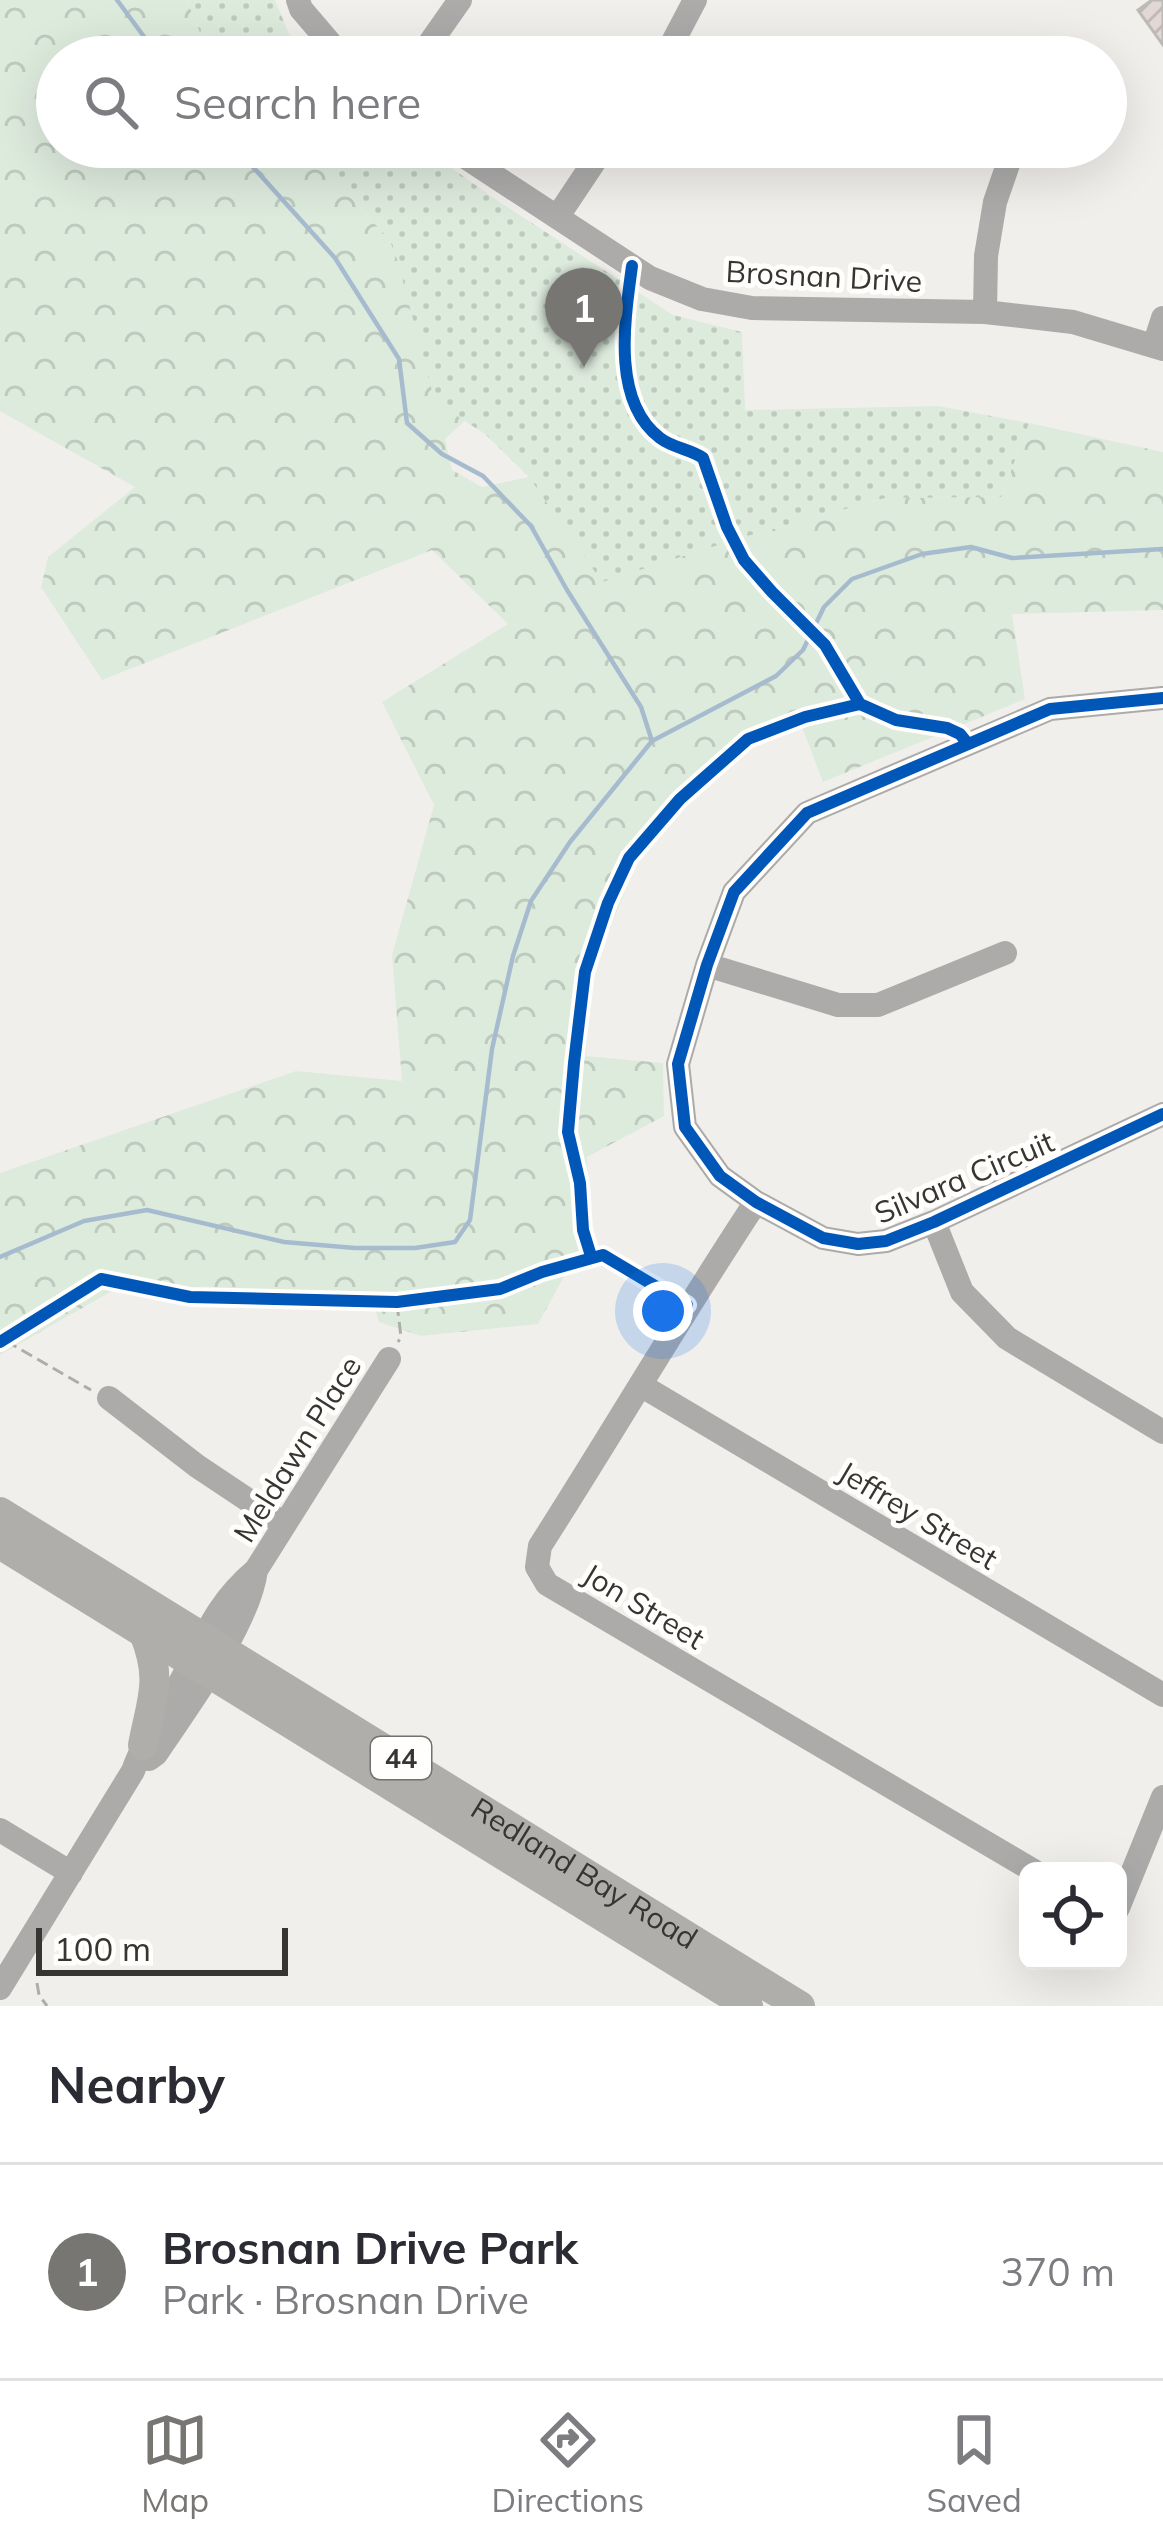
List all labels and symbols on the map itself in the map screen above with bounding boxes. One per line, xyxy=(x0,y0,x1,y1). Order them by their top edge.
street label: Brosnan Drive xyxy=(725,252,923,300)
pin: 1 xyxy=(545,268,623,367)
street label: Silvara Circuit xyxy=(869,1122,1059,1232)
your location xyxy=(633,1281,693,1341)
street label: Meldawn Place xyxy=(225,1349,369,1549)
street label: Jeffrey Street xyxy=(831,1452,1005,1578)
street label: Jon Street xyxy=(576,1555,712,1657)
road number: 44 xyxy=(371,1737,431,1779)
street label: Redland Bay Road xyxy=(464,1789,705,1957)
scale bar xyxy=(36,1922,288,1975)

